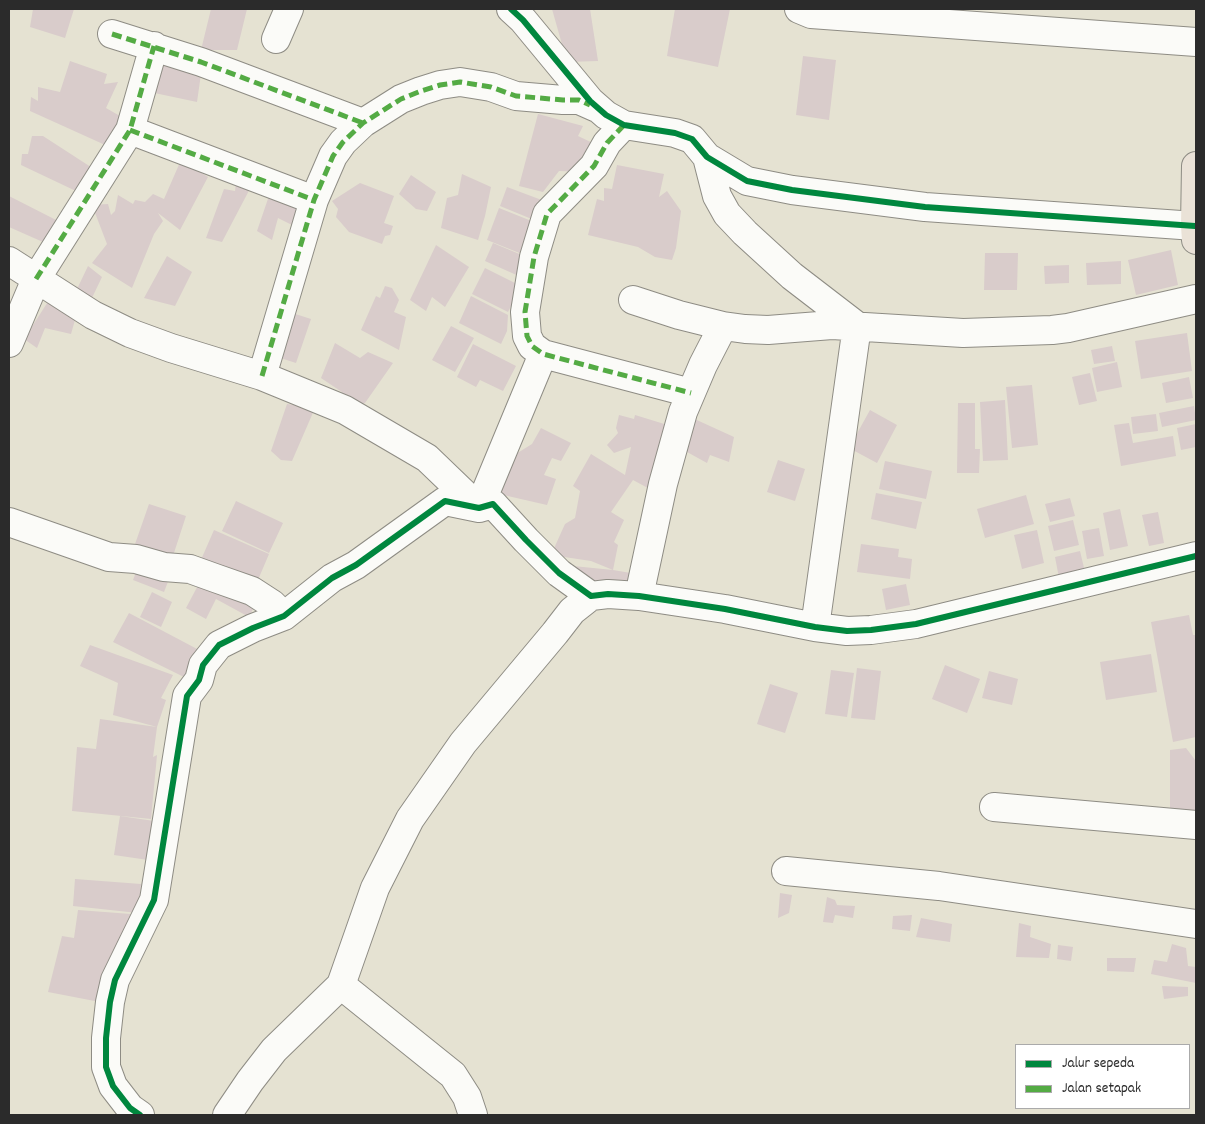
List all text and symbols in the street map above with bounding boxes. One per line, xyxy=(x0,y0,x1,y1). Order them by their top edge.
legend xyxy=(1015,1044,1190,1109)
text: Jalur sepeda xyxy=(1062,1053,1134,1075)
text: Jalan setapak xyxy=(1062,1078,1141,1100)

